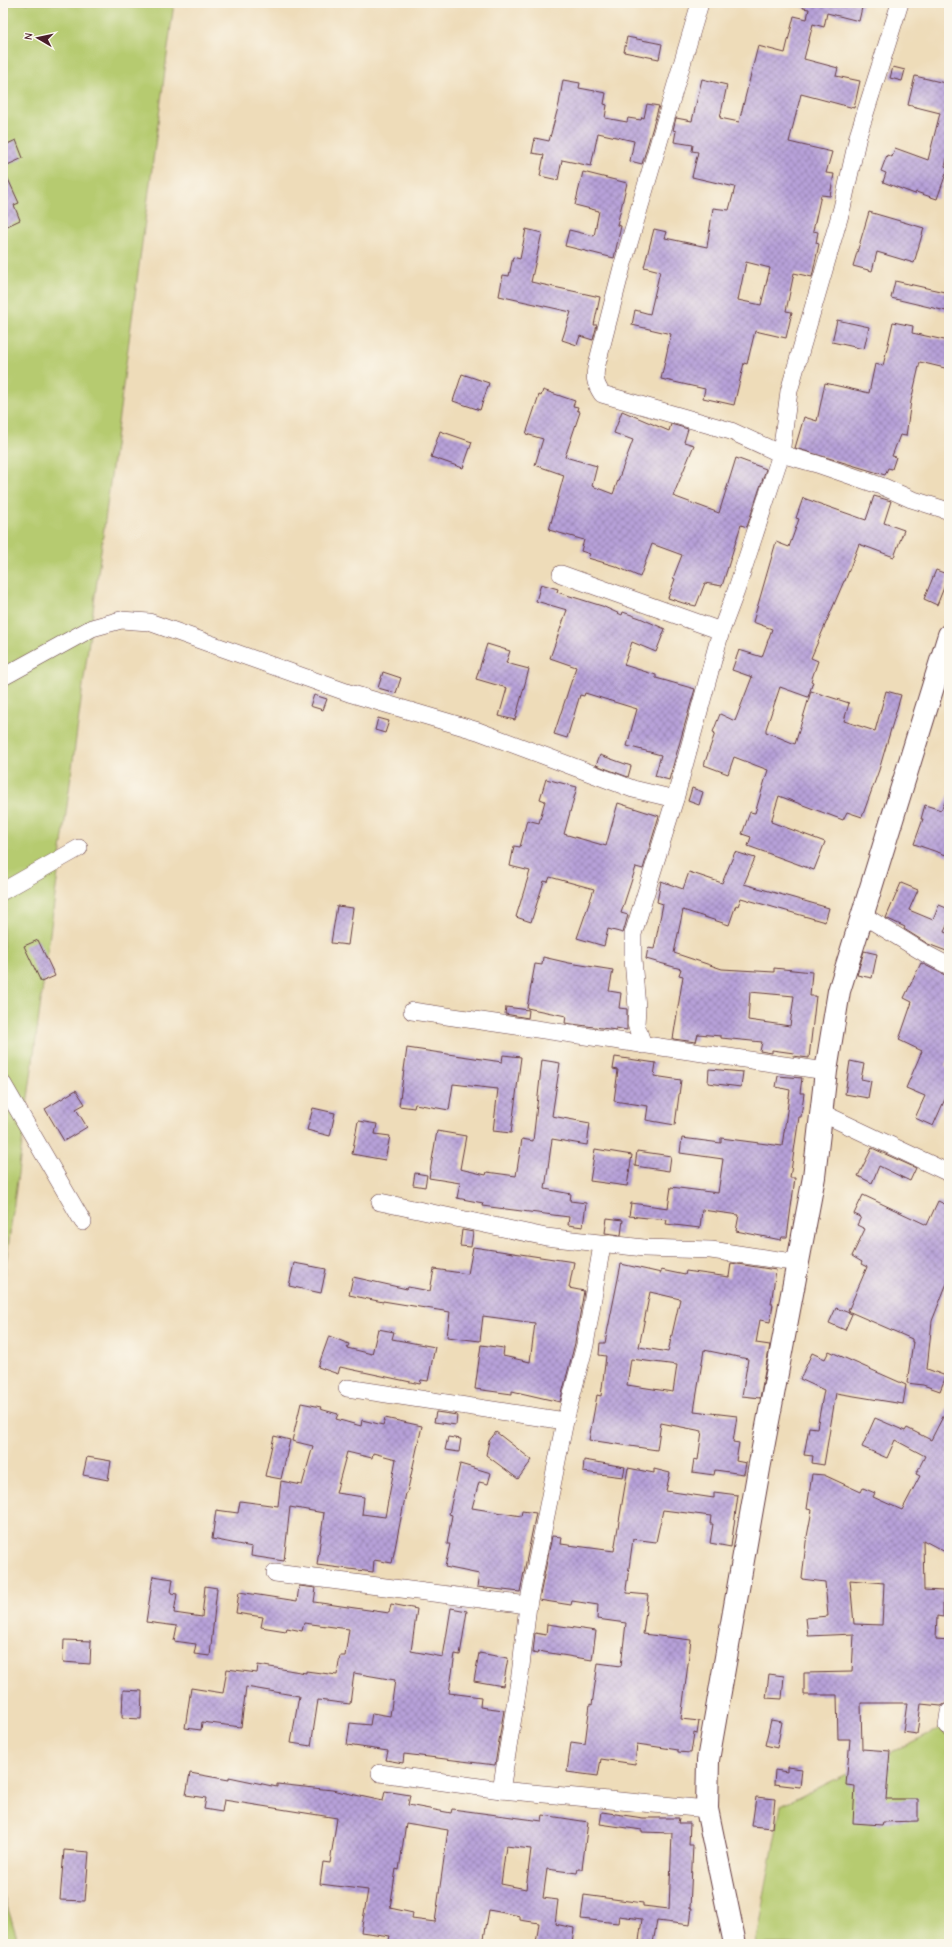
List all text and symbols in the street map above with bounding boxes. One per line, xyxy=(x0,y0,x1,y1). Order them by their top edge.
north arrow xyxy=(18,18,58,58)
text: N xyxy=(22,32,36,41)

